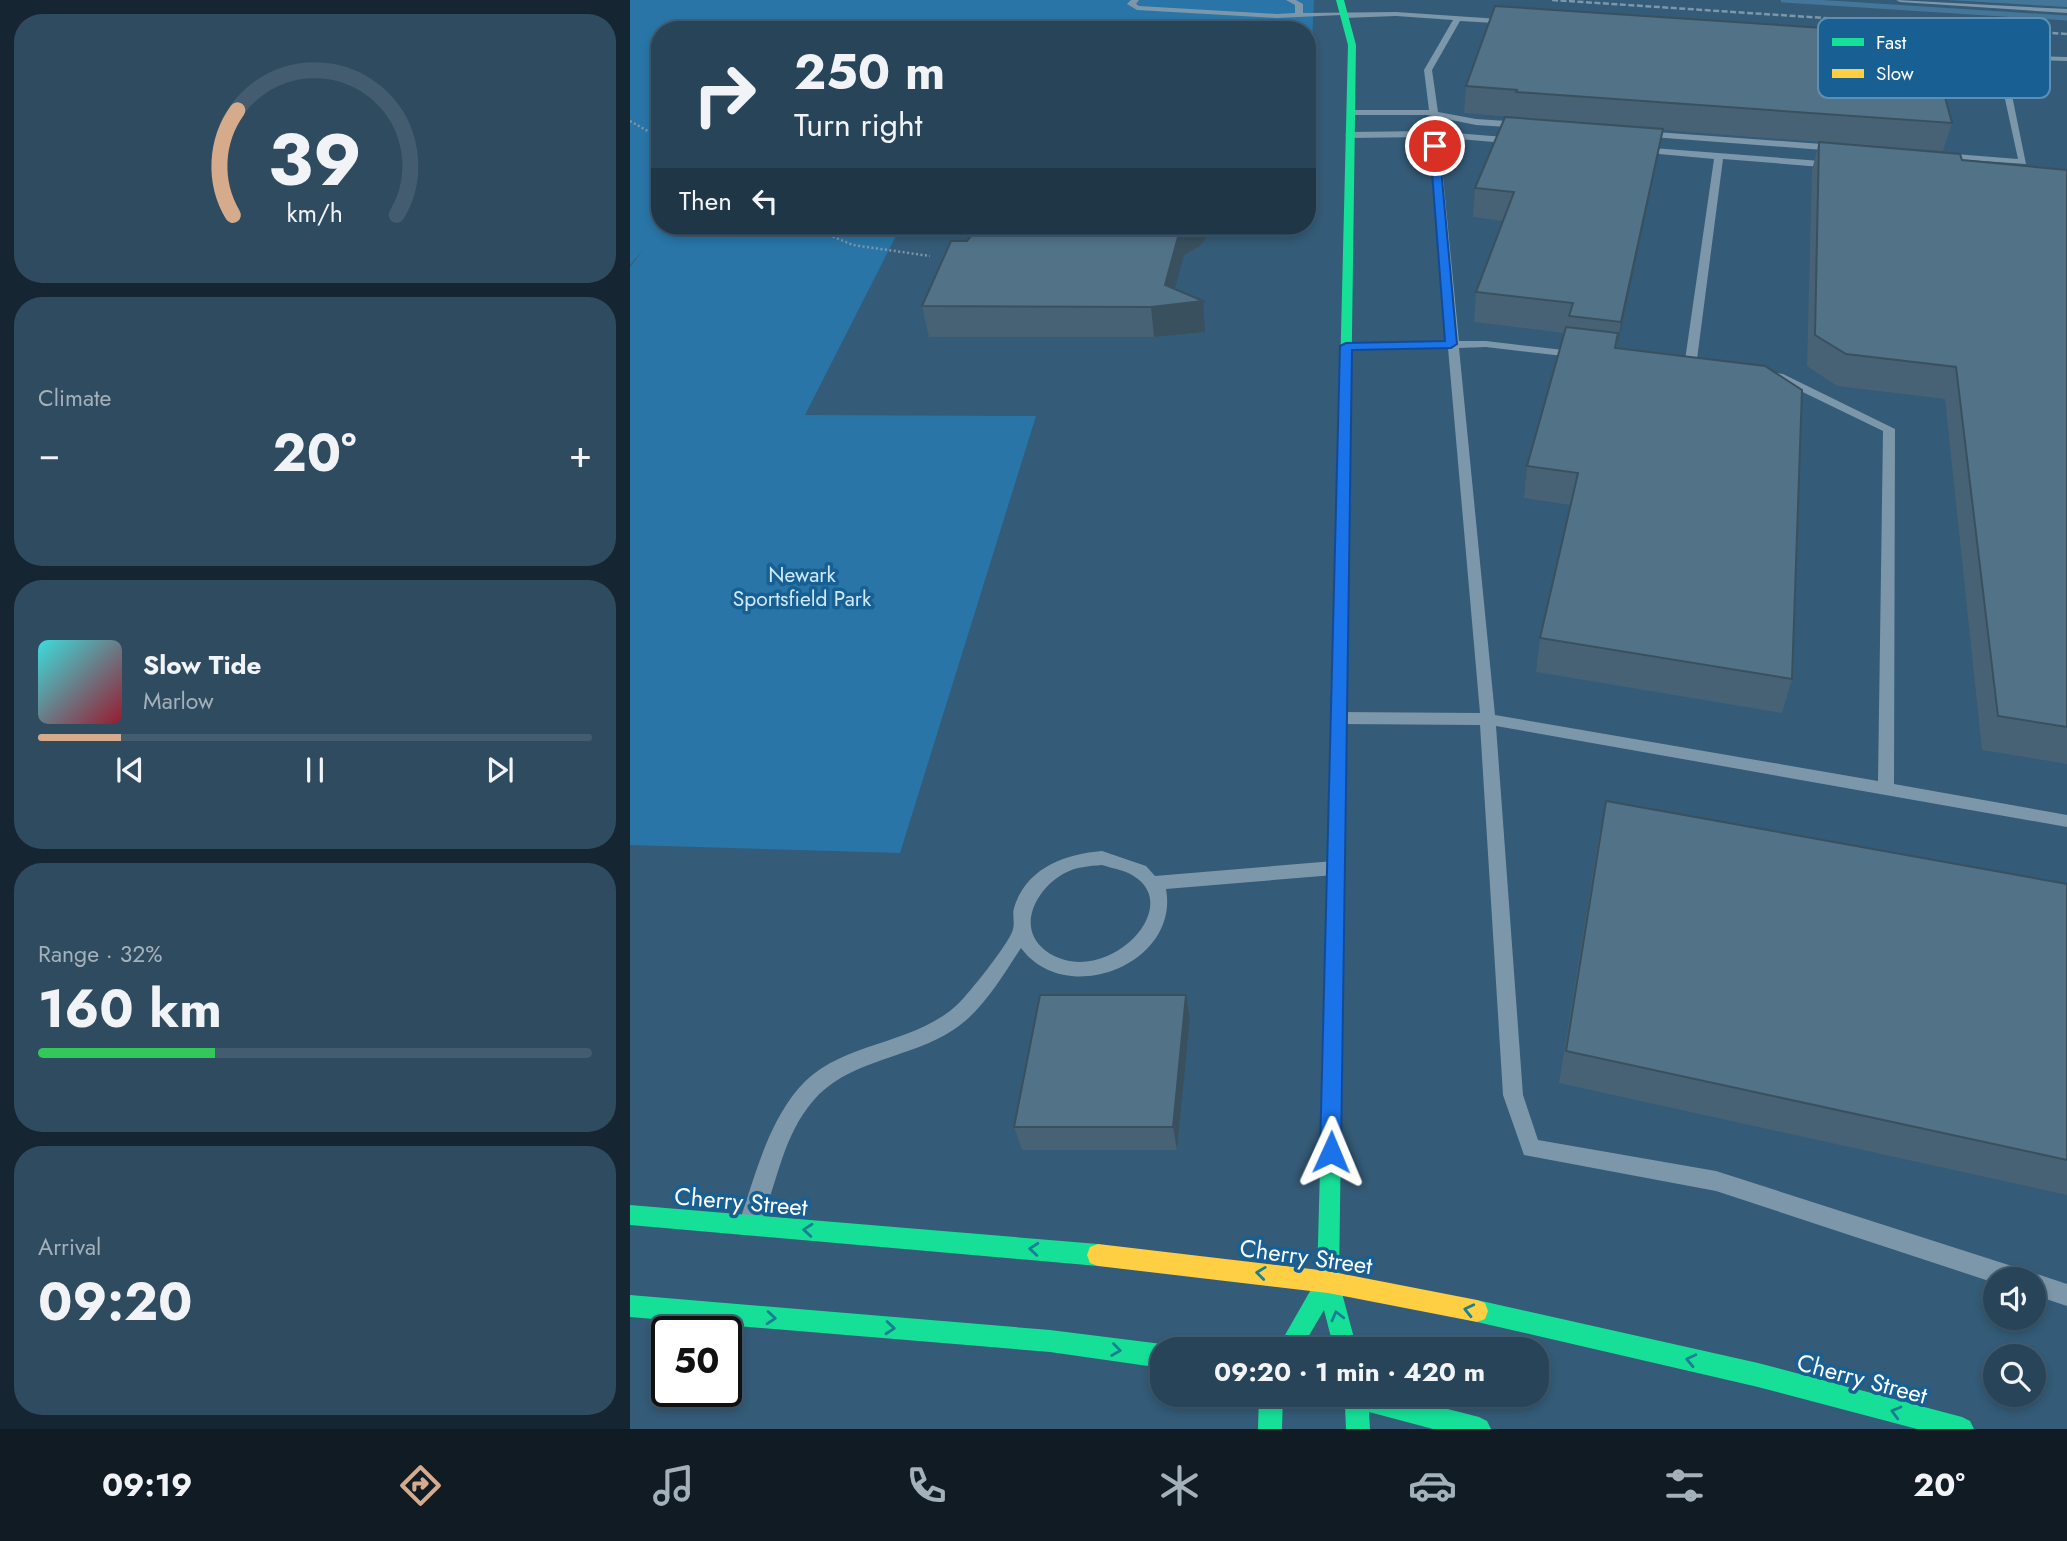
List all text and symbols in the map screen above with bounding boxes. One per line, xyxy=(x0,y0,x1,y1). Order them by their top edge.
legend xyxy=(1818,18,2050,98)
text: Fast xyxy=(1876,29,1907,56)
text: 250 m xyxy=(794,37,945,107)
icon: right xyxy=(679,49,770,140)
text: Slow xyxy=(1876,60,1914,87)
text: Turn right xyxy=(794,102,923,148)
text: 39 xyxy=(268,107,362,212)
pin xyxy=(1405,116,1465,176)
icon: arrive xyxy=(1416,127,1454,165)
text: Then xyxy=(679,182,732,220)
icon: left xyxy=(746,182,784,220)
text: km/h xyxy=(287,194,343,230)
text: Climate xyxy=(38,381,111,415)
text: 20° xyxy=(273,415,357,491)
text: − xyxy=(38,426,60,481)
text: + xyxy=(569,426,592,481)
park label: Newark Sportsfield Park xyxy=(733,560,872,614)
text: Slow Tide xyxy=(143,646,262,684)
text: Marlow xyxy=(143,684,214,718)
icon: previous xyxy=(111,751,149,789)
icon: pause xyxy=(296,751,334,789)
icon: next xyxy=(481,751,519,789)
text: Range · 32% xyxy=(38,937,163,971)
text: 160 km xyxy=(38,971,222,1047)
position arrow xyxy=(1294,1115,1368,1189)
street label: Cherry Street xyxy=(673,1178,809,1225)
one-way arrow xyxy=(802,1223,813,1238)
text: Arrival xyxy=(38,1230,101,1264)
street label: Cherry Street xyxy=(1237,1230,1375,1283)
one-way arrow xyxy=(1029,1242,1040,1257)
text: 09:20 xyxy=(38,1264,193,1340)
one-way arrow xyxy=(1255,1266,1266,1281)
map controls xyxy=(1983,1267,2046,1407)
button: sound xyxy=(1983,1267,2046,1330)
one-way arrow xyxy=(1463,1303,1475,1318)
one-way arrow xyxy=(766,1310,777,1325)
one-way arrow xyxy=(1331,1310,1345,1322)
speed limit sign: 50 xyxy=(651,1316,742,1407)
one-way arrow xyxy=(884,1320,895,1335)
one-way arrow xyxy=(1110,1342,1122,1357)
street label: Cherry Street xyxy=(1793,1344,1931,1413)
button: search xyxy=(1983,1344,2046,1407)
text: 09:20 · 1 min · 420 m xyxy=(1214,1353,1485,1391)
one-way arrow xyxy=(1685,1353,1697,1368)
one-way arrow xyxy=(1890,1405,1902,1420)
icon: directions xyxy=(396,1461,445,1510)
icon: music xyxy=(649,1461,698,1510)
icon: phone xyxy=(902,1461,951,1510)
icon: climate xyxy=(1155,1461,1204,1510)
icon: car xyxy=(1408,1461,1457,1510)
icon: filters xyxy=(1660,1461,1709,1510)
text: 09:19 xyxy=(102,1462,193,1508)
text: 20° xyxy=(1913,1462,1965,1508)

